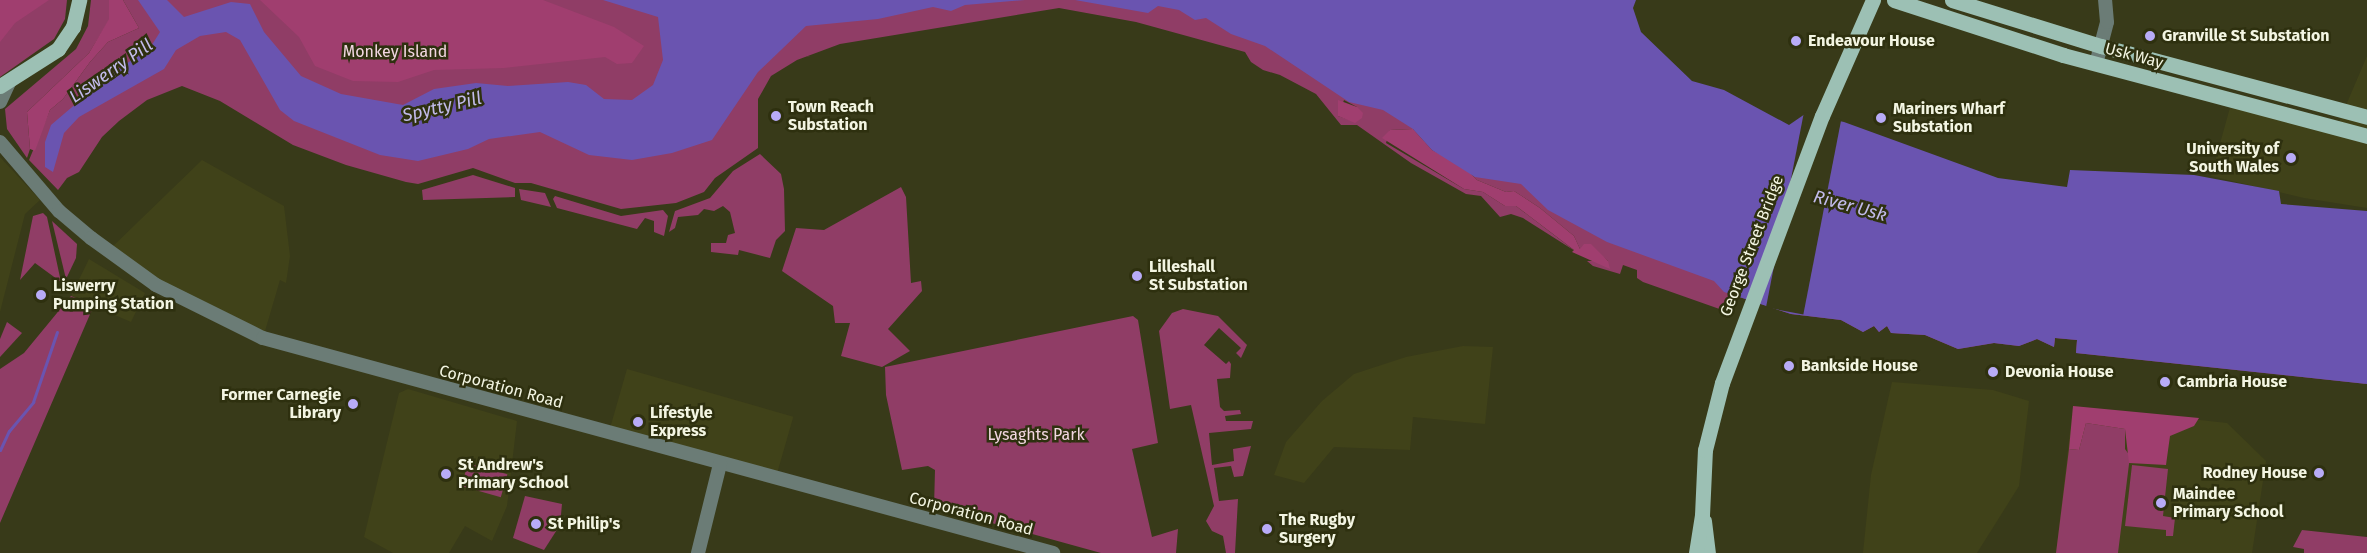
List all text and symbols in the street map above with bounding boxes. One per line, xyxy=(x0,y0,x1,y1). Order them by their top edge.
place label: Granville St Substation xyxy=(2162,26,2330,46)
marker: Granville St Substation xyxy=(2143,29,2157,43)
place label: Endeavour House xyxy=(1808,31,1935,51)
water label: Liswerry Pill xyxy=(65,34,157,108)
marker: Endeavour House xyxy=(1789,34,1803,48)
street label: Usk Way xyxy=(2103,39,2165,73)
park label: Monkey Island xyxy=(343,42,447,62)
water label: Spytty Pill xyxy=(400,87,484,127)
place label: Town Reach Substation xyxy=(788,97,874,135)
place label: Mariners Wharf Substation xyxy=(1893,99,2005,137)
marker: Town Reach Substation xyxy=(769,109,783,123)
marker: Mariners Wharf Substation xyxy=(1874,111,1888,125)
place label: University of South Wales xyxy=(2186,139,2279,177)
marker: University of South Wales xyxy=(2284,151,2298,165)
street label: George Street Bridge xyxy=(1716,173,1788,319)
water label: River Usk xyxy=(1811,186,1889,226)
place label: Lilleshall St Substation xyxy=(1149,257,1248,295)
marker: Lilleshall St Substation xyxy=(1130,269,1144,283)
place label: Liswerry Pumping Station xyxy=(53,276,174,314)
marker: Liswerry Pumping Station xyxy=(34,288,48,302)
place label: Bankside House xyxy=(1801,356,1918,376)
marker: Bankside House xyxy=(1782,359,1796,373)
street label: Corporation Road xyxy=(437,361,565,413)
place label: Devonia House xyxy=(2005,362,2114,382)
marker: Devonia House xyxy=(1986,365,2000,379)
place label: Cambria House xyxy=(2177,372,2287,392)
marker: Cambria House xyxy=(2158,375,2172,389)
place label: Former Carnegie Library xyxy=(221,385,341,423)
marker: Former Carnegie Library xyxy=(346,397,360,411)
place label: Lifestyle Express xyxy=(650,403,713,441)
marker: Lifestyle Express xyxy=(631,415,645,429)
park label: Lysaghts Park xyxy=(987,425,1085,445)
place label: St Andrew's Primary School xyxy=(458,455,568,493)
place label: Rodney House xyxy=(2203,463,2307,483)
marker: Rodney House xyxy=(2312,466,2326,480)
marker: St Andrew's Primary School xyxy=(439,467,453,481)
place label: Maindee Primary School xyxy=(2173,484,2283,522)
street label: Corporation Road xyxy=(907,488,1035,540)
marker: Maindee Primary School xyxy=(2154,496,2168,510)
place label: The Rugby Surgery xyxy=(1279,510,1355,548)
place label: St Philip's xyxy=(548,514,620,534)
marker: St Philip's xyxy=(529,517,543,531)
marker: The Rugby Surgery xyxy=(1260,522,1274,536)

